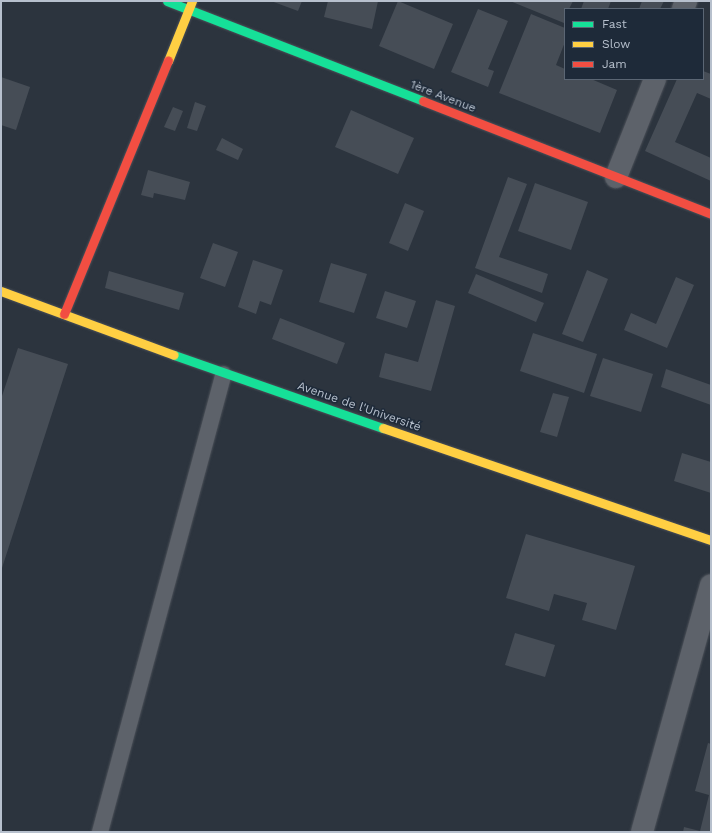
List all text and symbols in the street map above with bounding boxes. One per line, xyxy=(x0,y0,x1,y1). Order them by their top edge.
legend xyxy=(564,8,704,80)
text: Fast xyxy=(602,17,627,31)
text: Slow xyxy=(602,37,630,51)
text: Jam xyxy=(602,57,627,71)
street label: 1ère Avenue xyxy=(408,78,478,116)
street label: Avenue de l'Université xyxy=(295,379,423,435)

